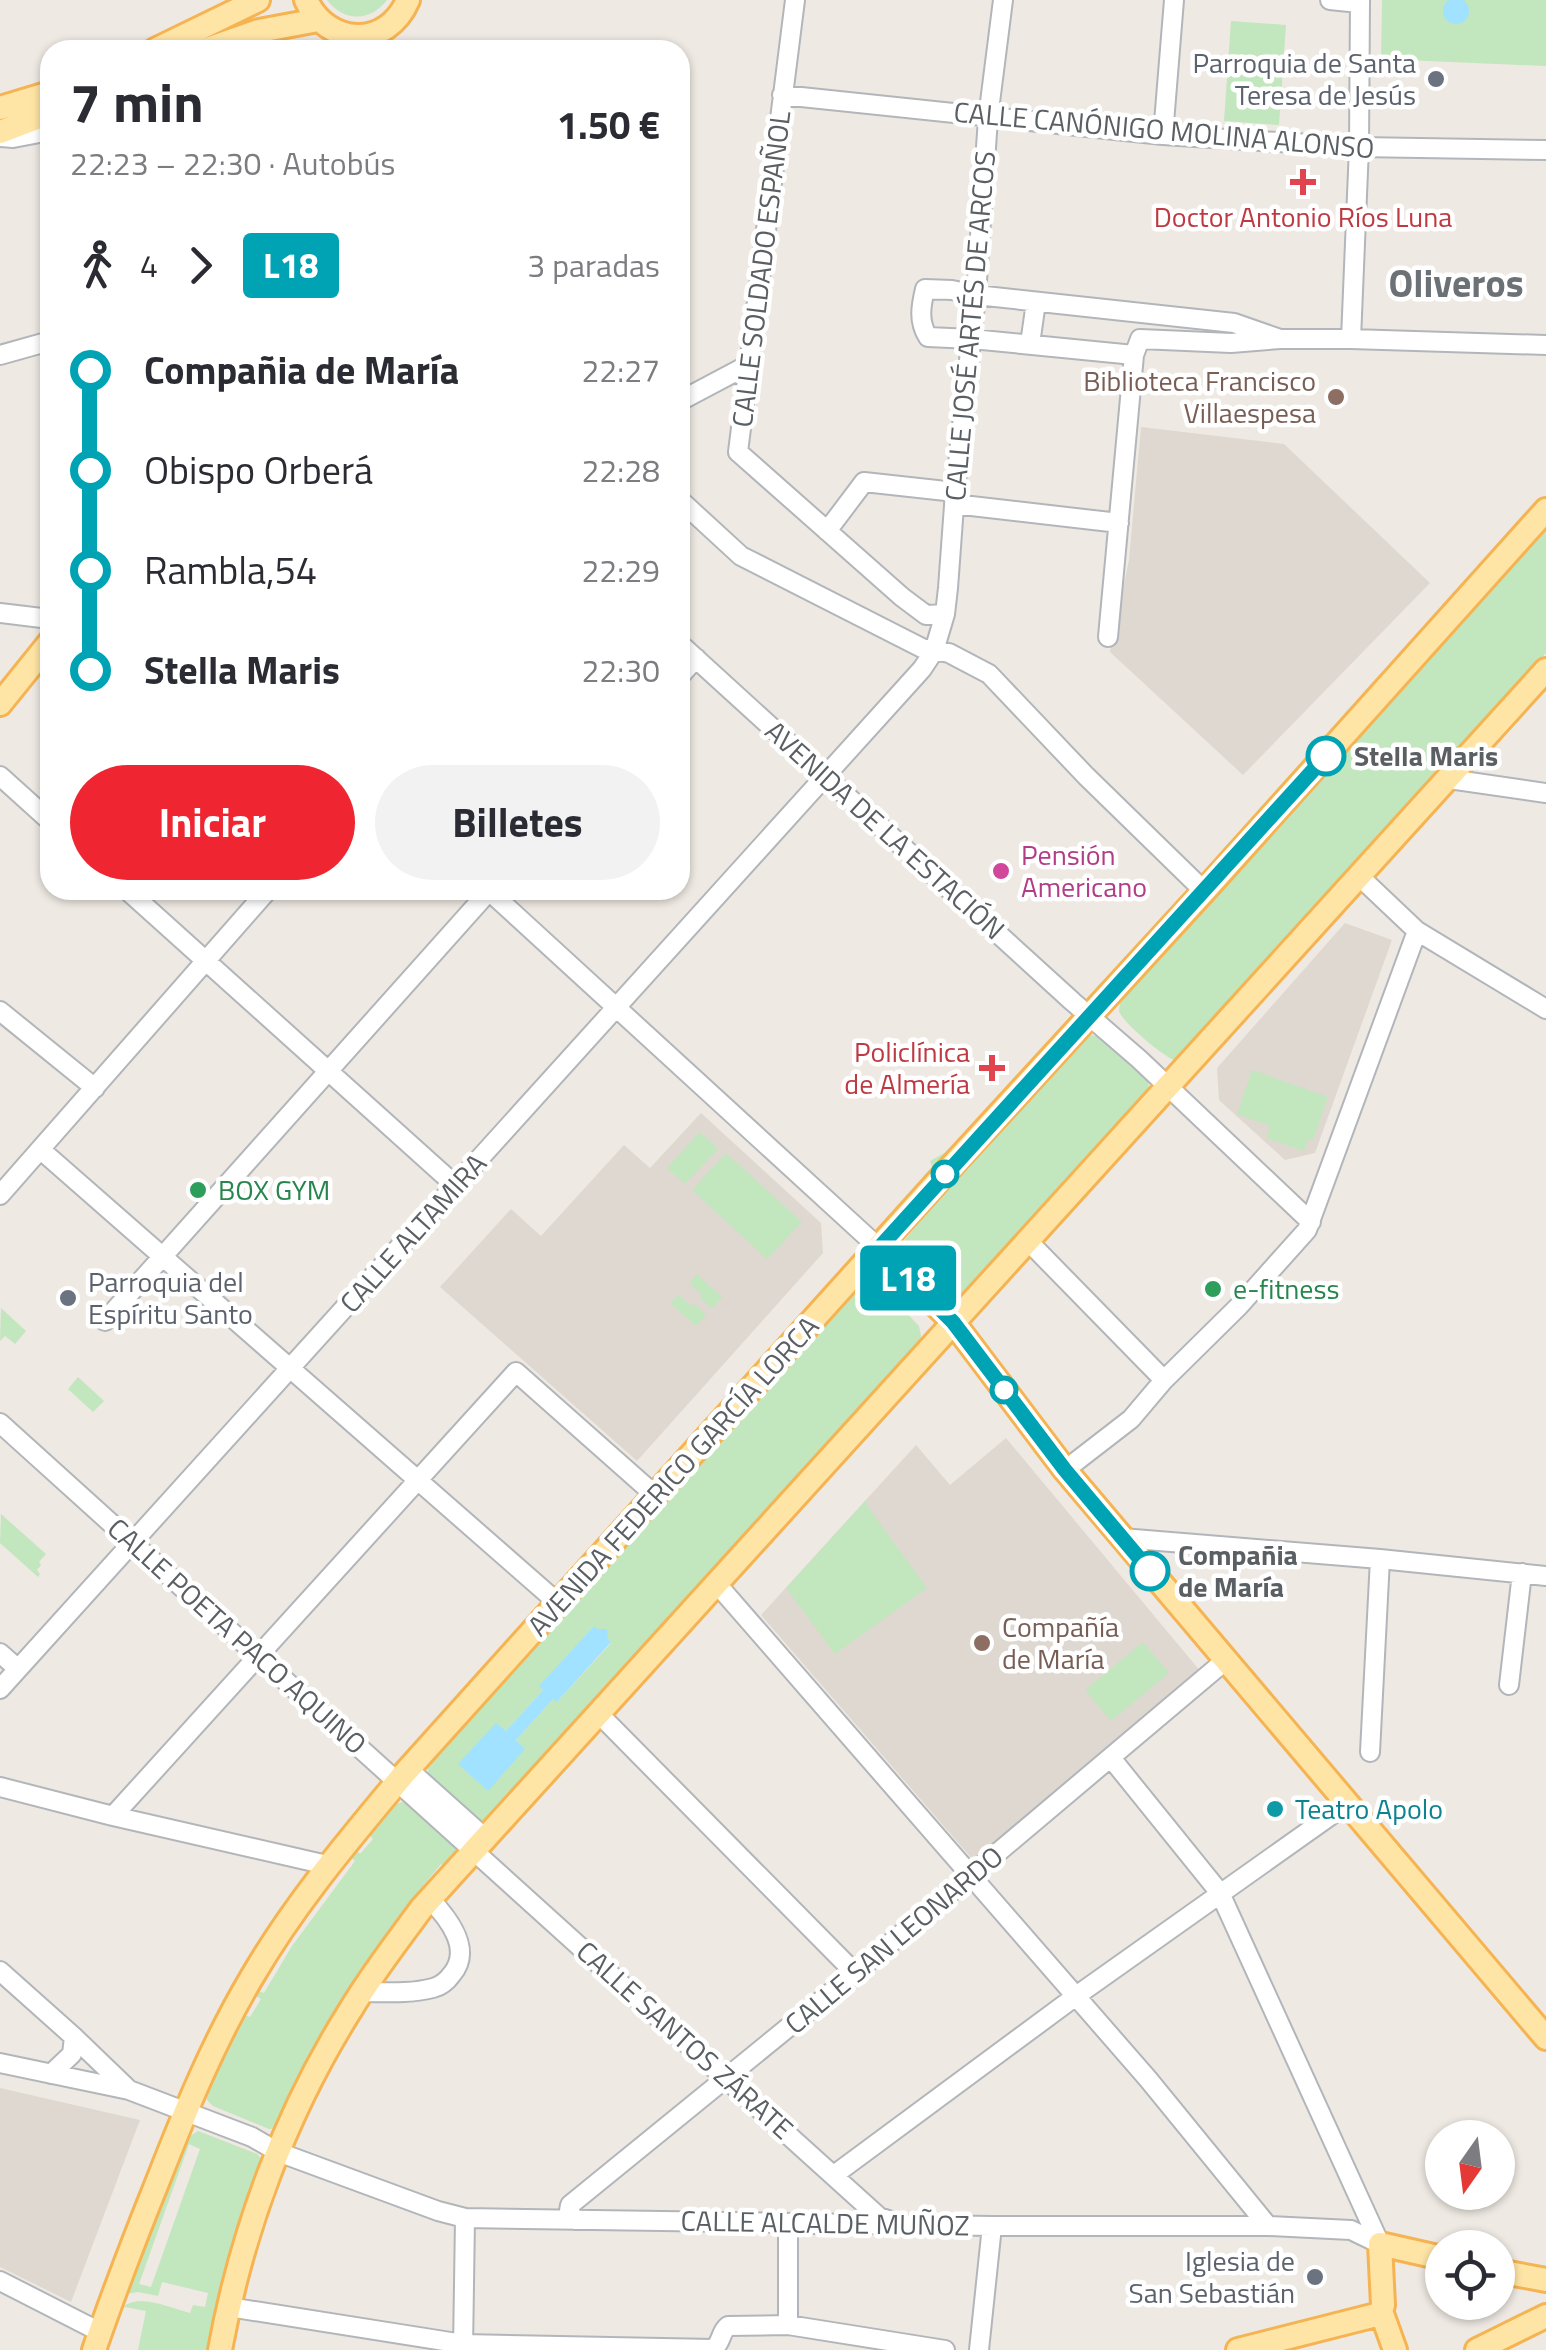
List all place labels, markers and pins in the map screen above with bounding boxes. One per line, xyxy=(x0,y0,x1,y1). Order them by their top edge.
place label: Parroquia de Santa Teresa de Jesús xyxy=(1193,41,1416,116)
marker: Parroquia de Santa Teresa de Jesús xyxy=(1425,68,1447,90)
marker: Doctor Antonio Ríos Luna xyxy=(1290,169,1316,195)
place label: Doctor Antonio Ríos Luna xyxy=(1154,195,1452,238)
place label: Biblioteca Francisco Villaespesa xyxy=(1083,359,1316,434)
marker: Biblioteca Francisco Villaespesa xyxy=(1325,386,1347,408)
place label: Stella Maris xyxy=(1354,734,1498,777)
marker: Stella Maris xyxy=(1307,737,1345,775)
place label: Pensión Americano xyxy=(1021,833,1147,908)
marker: Pensión Americano xyxy=(990,860,1012,882)
place label: Policlínica de Almería xyxy=(844,1030,970,1105)
marker: Policlínica de Almería xyxy=(979,1055,1005,1081)
unlabelled marker xyxy=(932,1161,958,1187)
place label: BOX GYM xyxy=(218,1168,330,1211)
marker: BOX GYM xyxy=(187,1179,209,1201)
place label: Parroquia del Espíritu Santo xyxy=(88,1260,253,1335)
place label: e-fitness xyxy=(1233,1267,1340,1310)
marker: e-fitness xyxy=(1202,1278,1224,1300)
marker: Parroquia del Espíritu Santo xyxy=(57,1287,79,1309)
unlabelled marker xyxy=(991,1377,1017,1403)
place label: Compañia de María xyxy=(1178,1533,1298,1608)
marker: Compañia de María xyxy=(1131,1552,1169,1590)
place label: Compañía de María xyxy=(1002,1605,1119,1680)
marker: Compañía de María xyxy=(971,1632,993,1654)
place label: Teatro Apolo xyxy=(1295,1787,1443,1830)
marker: Teatro Apolo xyxy=(1264,1798,1286,1820)
place label: Iglesia de San Sebastián xyxy=(1128,2239,1295,2314)
marker: Iglesia de San Sebastián xyxy=(1304,2266,1326,2288)

